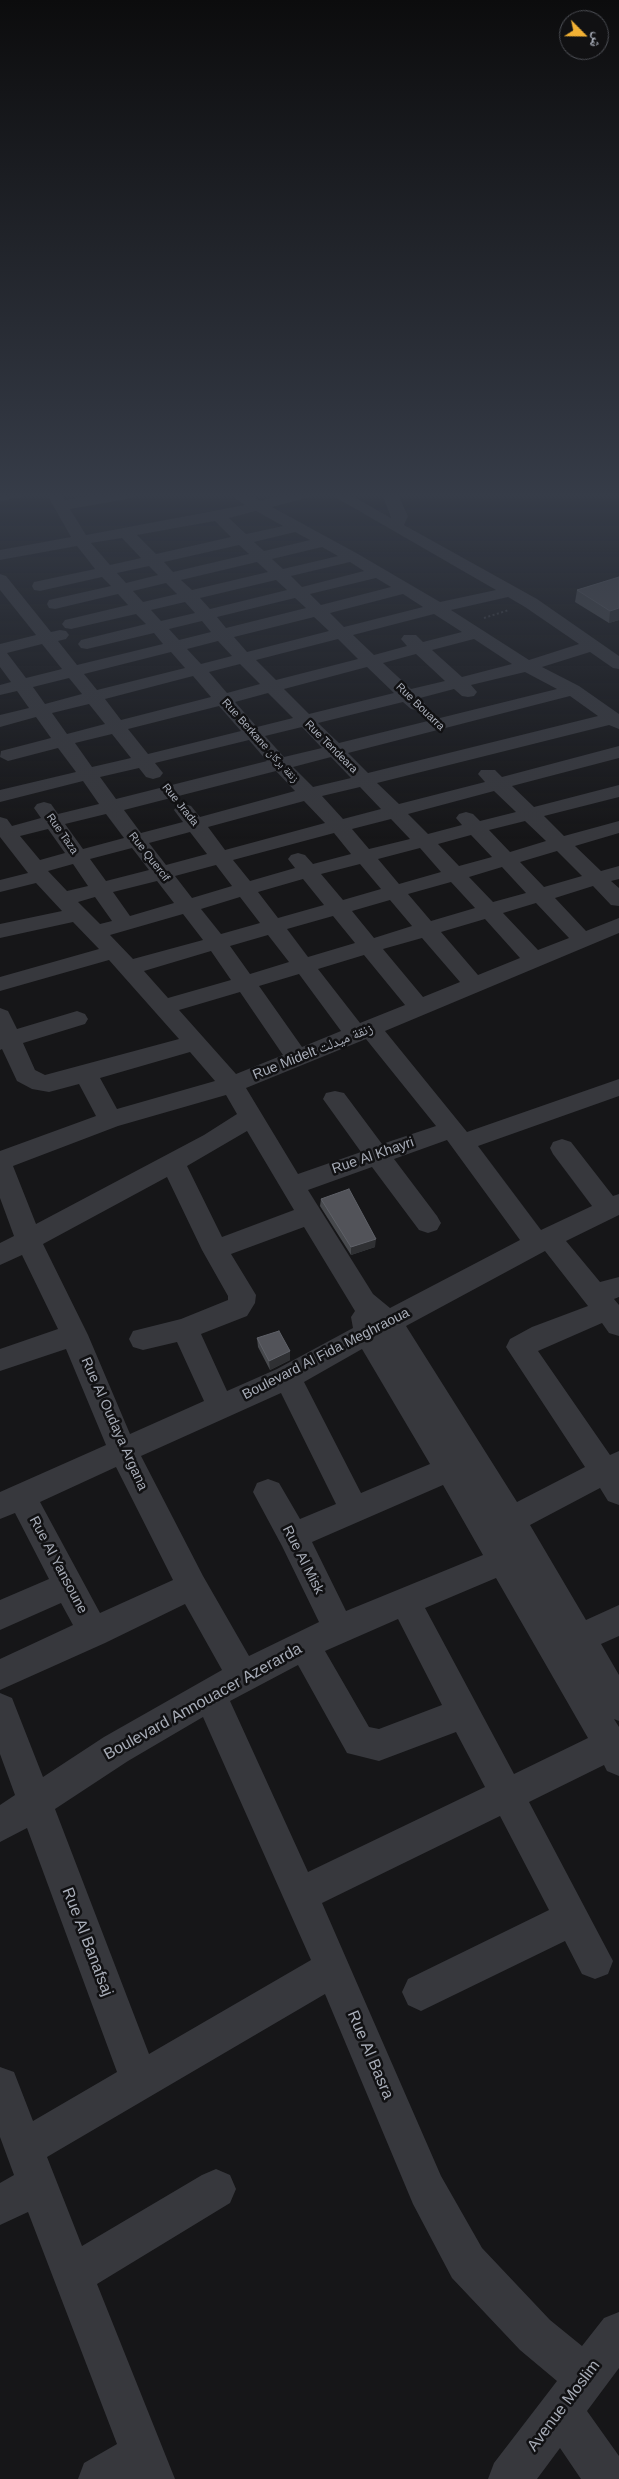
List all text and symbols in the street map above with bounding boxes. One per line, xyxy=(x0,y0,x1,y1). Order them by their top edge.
north arrow xyxy=(559,10,609,60)
text: ش xyxy=(587,30,607,50)
street label: Rue Bouarra xyxy=(393,681,447,733)
street label: Rue Berkane زنقة بركان xyxy=(219,696,301,786)
street label: Rue Tendeara xyxy=(302,718,360,776)
street label: Rue Jrada xyxy=(159,781,201,829)
street label: Rue Taza xyxy=(43,811,81,857)
street label: Rue Quercif xyxy=(126,830,172,884)
street label: Rue Midelt زنقة ميدلت xyxy=(250,1020,376,1084)
street label: Rue Al Khayri xyxy=(330,1134,416,1178)
street label: Boulevard Al Fida Meghraoua xyxy=(240,1304,412,1404)
street label: Rue Al Oudaya Argana xyxy=(77,1355,151,1493)
street label: Rue Al Yansoune xyxy=(25,1513,91,1617)
street label: Rue Al Misk xyxy=(279,1523,327,1597)
street label: Boulevard Annouacer Azerarda xyxy=(101,1639,305,1765)
street label: Rue Al Banafsaj xyxy=(57,1885,117,1999)
street label: Rue Al Basra xyxy=(343,2008,397,2102)
street label: Avenue Moslim xyxy=(524,2357,604,2455)

